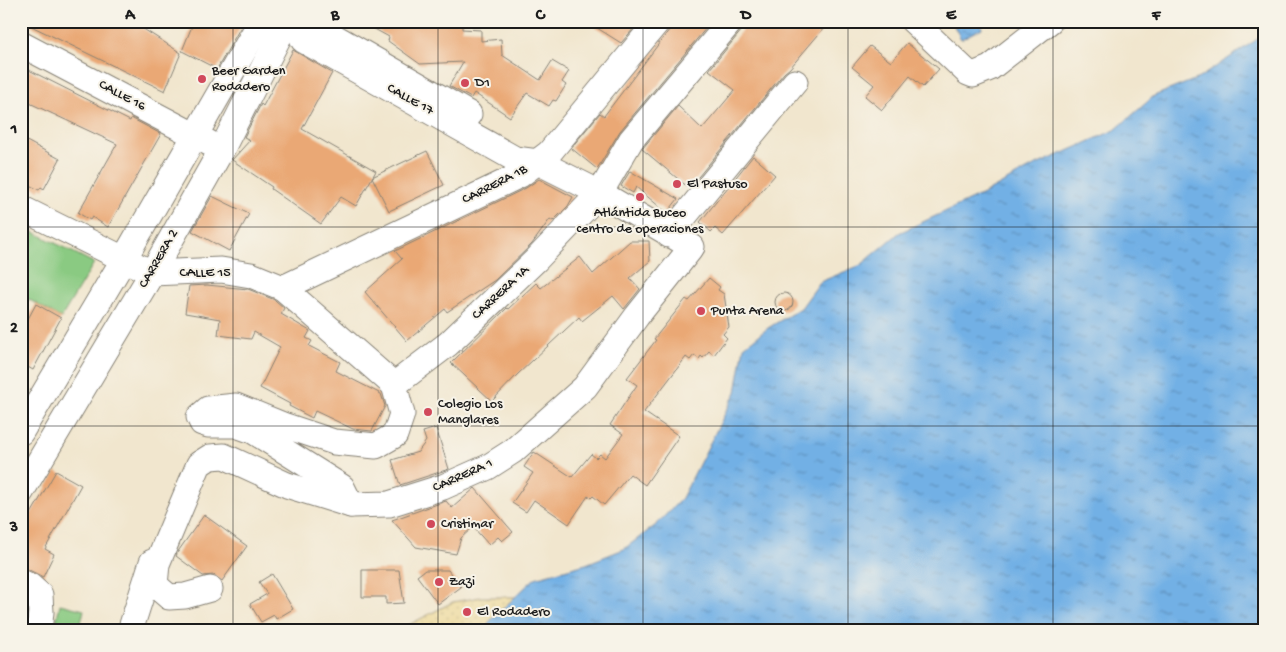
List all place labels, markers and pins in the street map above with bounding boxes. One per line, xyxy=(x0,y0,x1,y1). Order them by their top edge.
place label: Beer Garden Rodadero xyxy=(211,63,286,96)
marker: Beer Garden Rodadero xyxy=(196,73,208,85)
place label: D1 xyxy=(474,75,490,92)
marker: D1 xyxy=(459,77,471,89)
place label: El Pastuso xyxy=(687,176,747,193)
marker: El Pastuso xyxy=(671,178,683,190)
marker: Atlántida Buceo centro de operaciones xyxy=(634,191,646,203)
place label: Atlántida Buceo centro de operaciones xyxy=(577,205,704,238)
place label: Punta Arena xyxy=(710,303,785,320)
marker: Punta Arena xyxy=(695,305,707,317)
place label: Colegio Los Manglares xyxy=(438,396,503,429)
marker: Colegio Los Manglares xyxy=(422,406,434,418)
place label: Cristimar xyxy=(441,516,494,533)
marker: Cristimar xyxy=(425,518,437,530)
place label: Zazi xyxy=(449,574,475,591)
marker: Zazi xyxy=(433,576,445,588)
place label: El Rodadero xyxy=(477,604,550,621)
marker: El Rodadero xyxy=(461,606,473,618)

